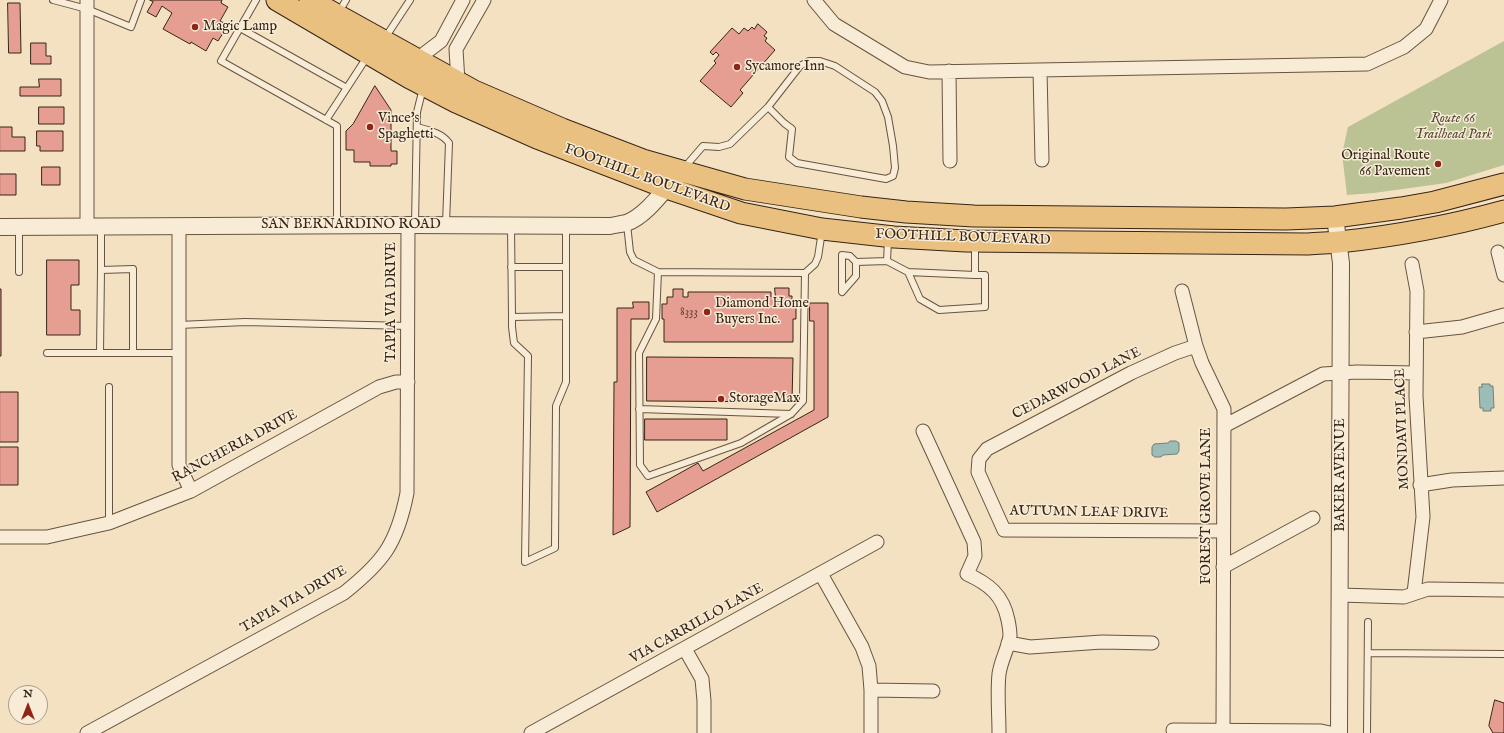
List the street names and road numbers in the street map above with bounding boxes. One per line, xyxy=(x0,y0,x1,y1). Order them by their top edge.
street label: FOOTHILL BOULEVARD xyxy=(562,141,732,217)
street label: SAN BERNARDINO ROAD xyxy=(261,217,441,233)
street label: FOOTHILL BOULEVARD xyxy=(875,227,1051,249)
street label: TAPIA VIA DRIVE xyxy=(384,242,400,362)
street label: CEDARWOOD LANE xyxy=(1010,344,1144,424)
street label: MONDAVI PLACE xyxy=(1392,368,1414,490)
street label: RANCHERIA DRIVE xyxy=(170,407,300,487)
street label: BAKER AVENUE xyxy=(1333,418,1349,532)
street label: FOREST GROVE LANE xyxy=(1199,427,1215,585)
street label: AUTUMN LEAF DRIVE xyxy=(1009,503,1169,523)
street label: TAPIA VIA DRIVE xyxy=(238,563,350,637)
street label: VIA CARRILLO LANE xyxy=(627,580,767,668)

